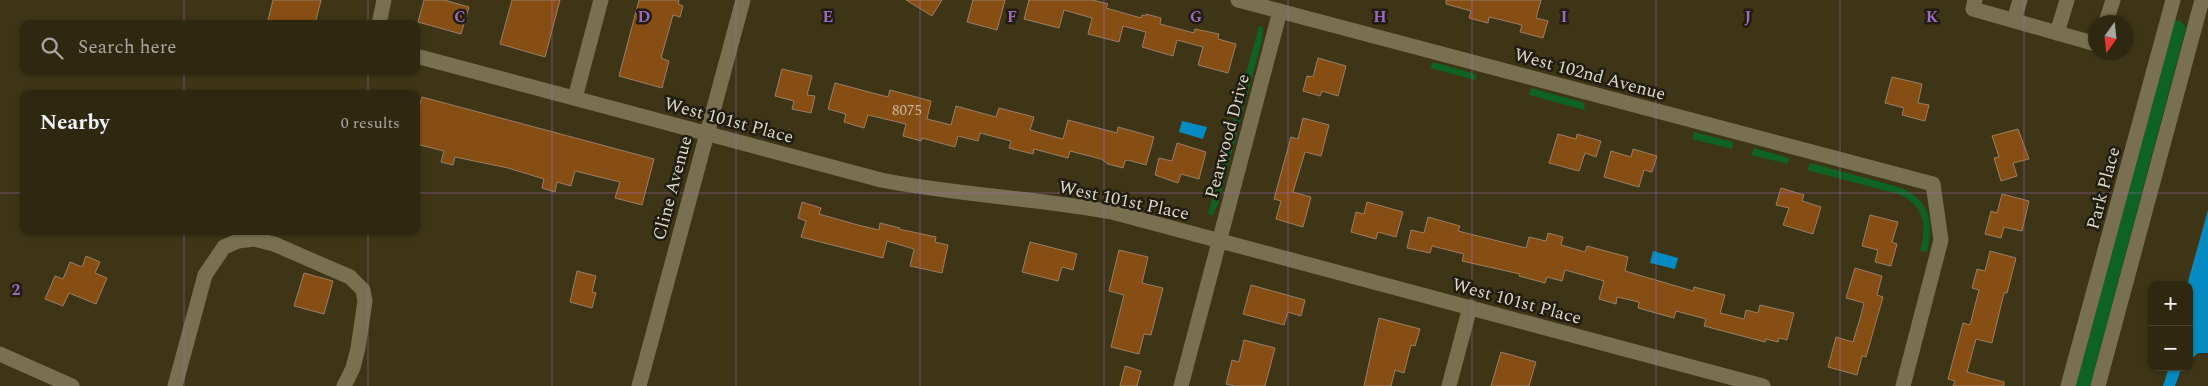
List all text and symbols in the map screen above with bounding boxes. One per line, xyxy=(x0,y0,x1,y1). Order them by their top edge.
text: C xyxy=(454,5,466,29)
text: D xyxy=(638,5,651,29)
text: E xyxy=(823,5,833,29)
text: F xyxy=(1007,5,1017,29)
text: G xyxy=(1190,5,1202,29)
text: H xyxy=(1373,5,1387,29)
text: I xyxy=(1561,5,1567,29)
text: J xyxy=(1745,5,1752,29)
text: K xyxy=(1926,5,1939,29)
north arrow xyxy=(2088,15,2133,60)
search box xyxy=(20,20,420,75)
text: Search here xyxy=(78,33,177,62)
icon: search xyxy=(38,34,66,62)
street label: West 102nd Avenue xyxy=(1511,41,1669,108)
street label: Pearwood Drive xyxy=(1198,71,1257,201)
street label: West 101st Place xyxy=(661,90,797,151)
house number: 8075 xyxy=(892,99,922,122)
text: Nearby xyxy=(40,107,110,139)
text: 0 results xyxy=(341,111,400,135)
street label: Cline Avenue xyxy=(646,133,699,243)
street label: Park Place xyxy=(2080,144,2127,232)
street label: West 101st Place xyxy=(1056,173,1192,228)
street label: West 101st Place xyxy=(1449,271,1585,332)
text: 2 xyxy=(12,278,21,302)
map controls xyxy=(2148,281,2193,371)
button: + xyxy=(2148,281,2193,326)
button: − xyxy=(2148,326,2193,371)

